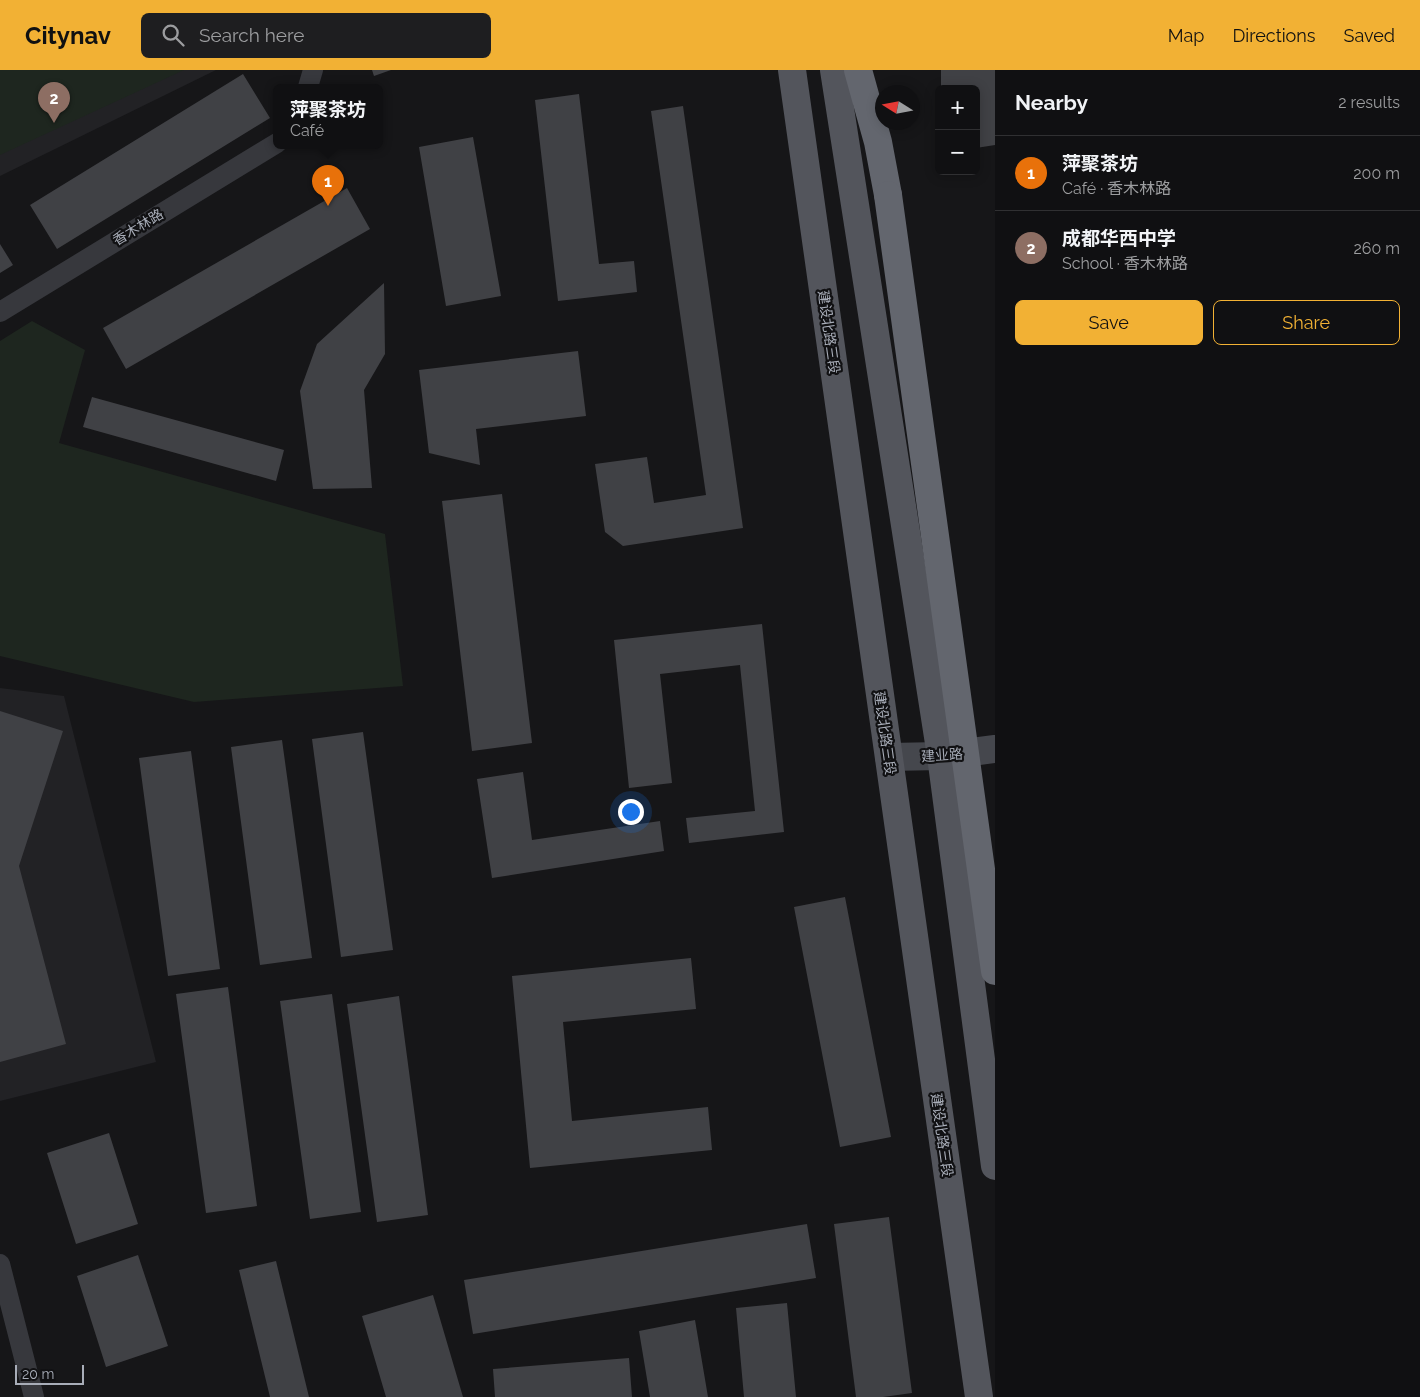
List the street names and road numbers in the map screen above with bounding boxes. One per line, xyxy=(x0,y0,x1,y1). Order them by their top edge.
street label: 香木林路 xyxy=(110,206,166,248)
street label: 建设北路三段 xyxy=(815,289,843,375)
street label: 建设北路三段 xyxy=(871,690,899,776)
street label: 建业路 xyxy=(920,746,964,764)
street label: 建设北路三段 xyxy=(928,1092,956,1178)

